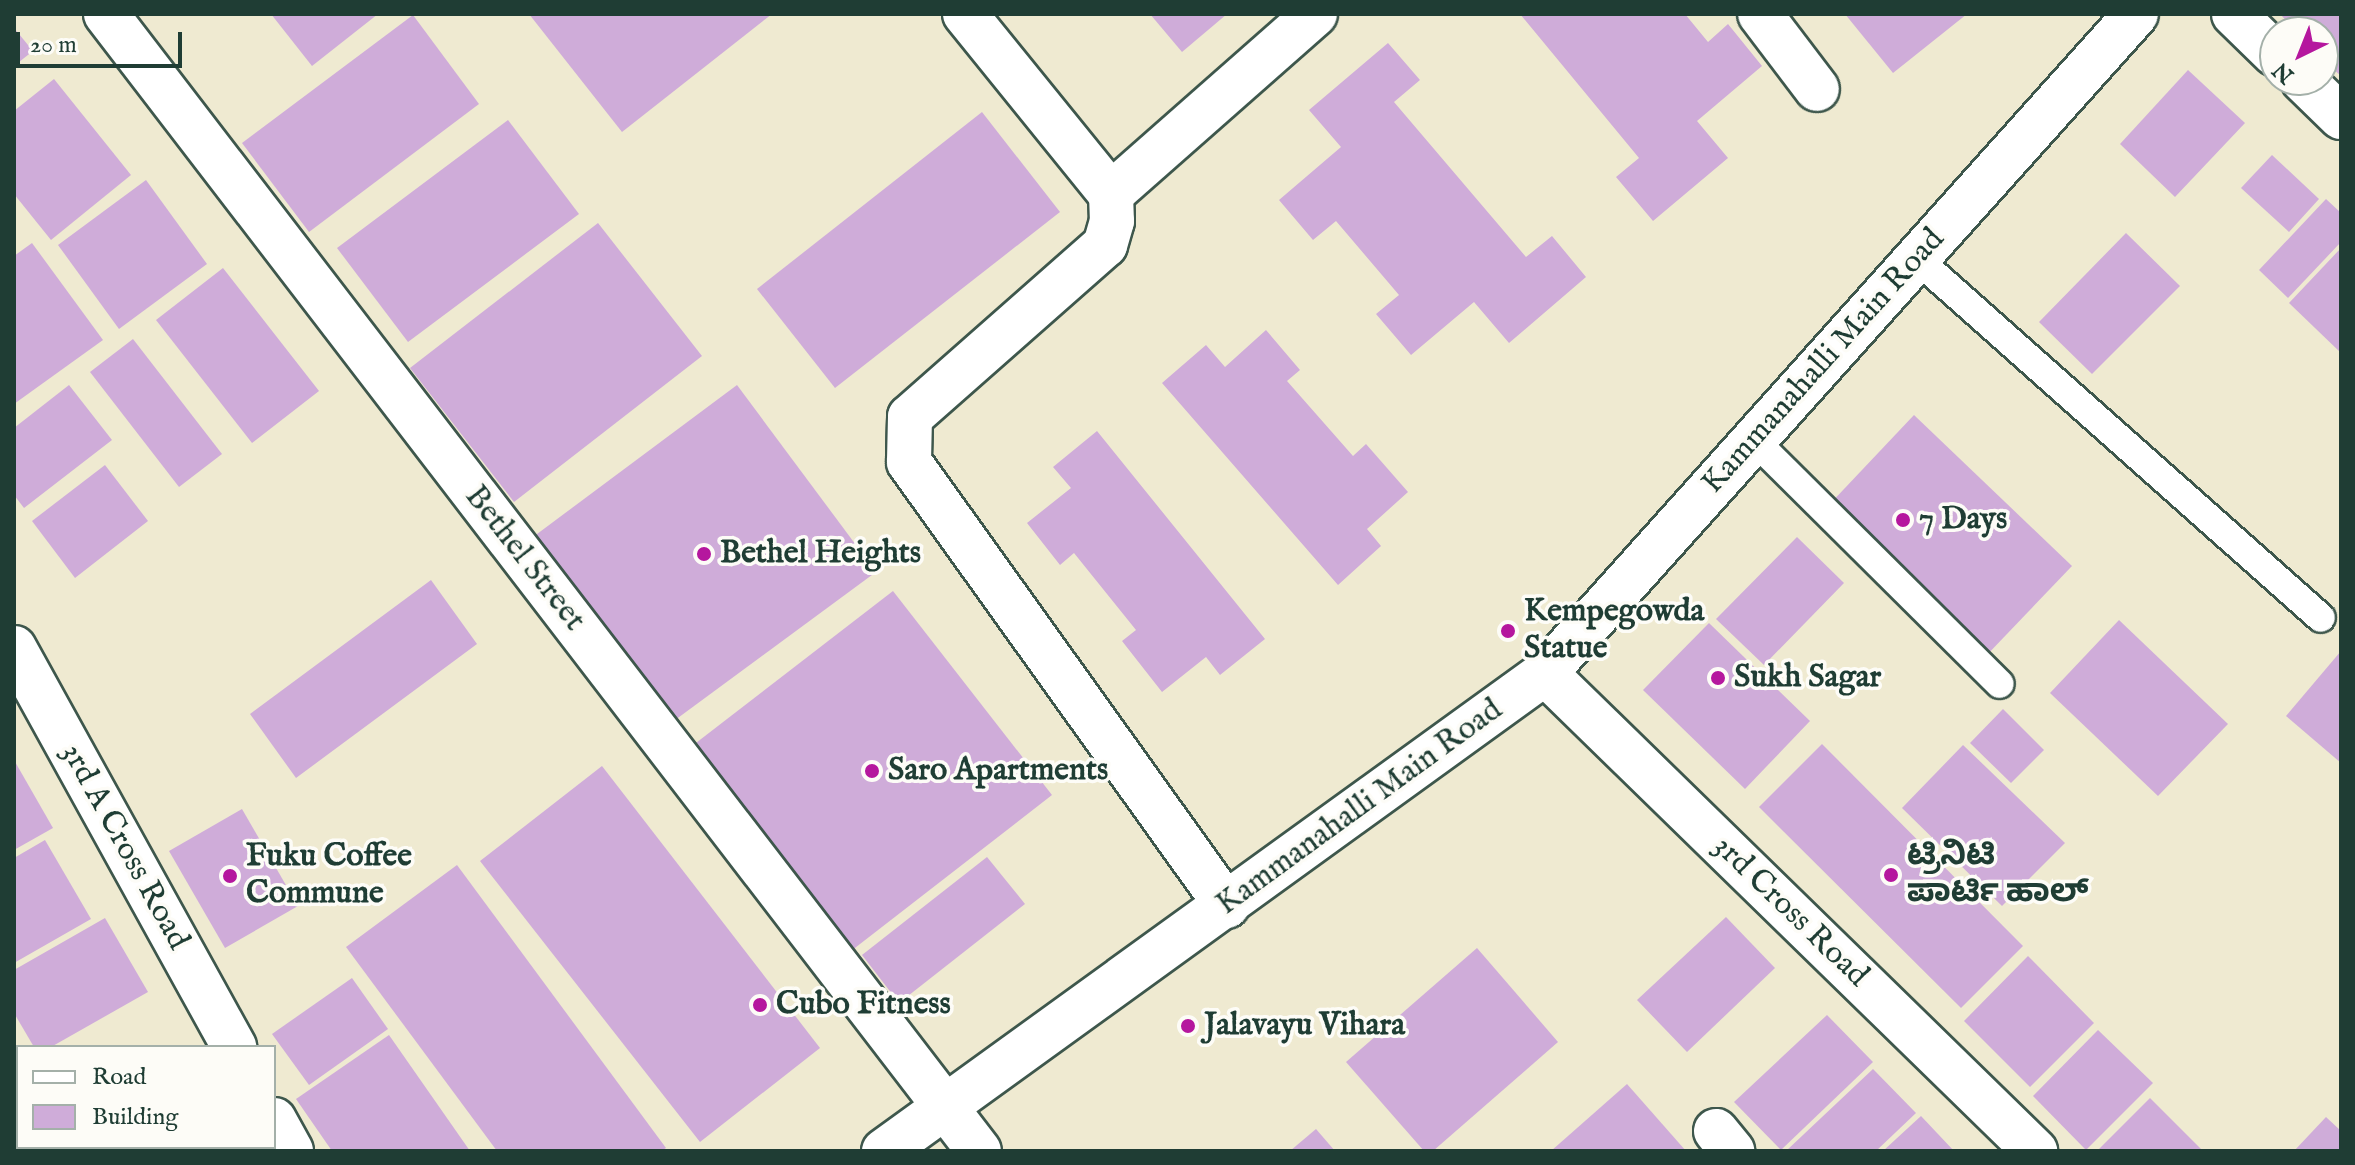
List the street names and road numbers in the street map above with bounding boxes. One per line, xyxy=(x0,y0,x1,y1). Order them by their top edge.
street label: Kammanahalli Main Road xyxy=(1695,221,1953,503)
street label: Bethel Street xyxy=(455,479,593,639)
street label: Kammanahalli Main Road xyxy=(1210,691,1510,925)
street label: 3rd A Cross Road xyxy=(51,737,197,957)
street label: 3rd Cross Road xyxy=(1704,828,1876,996)

